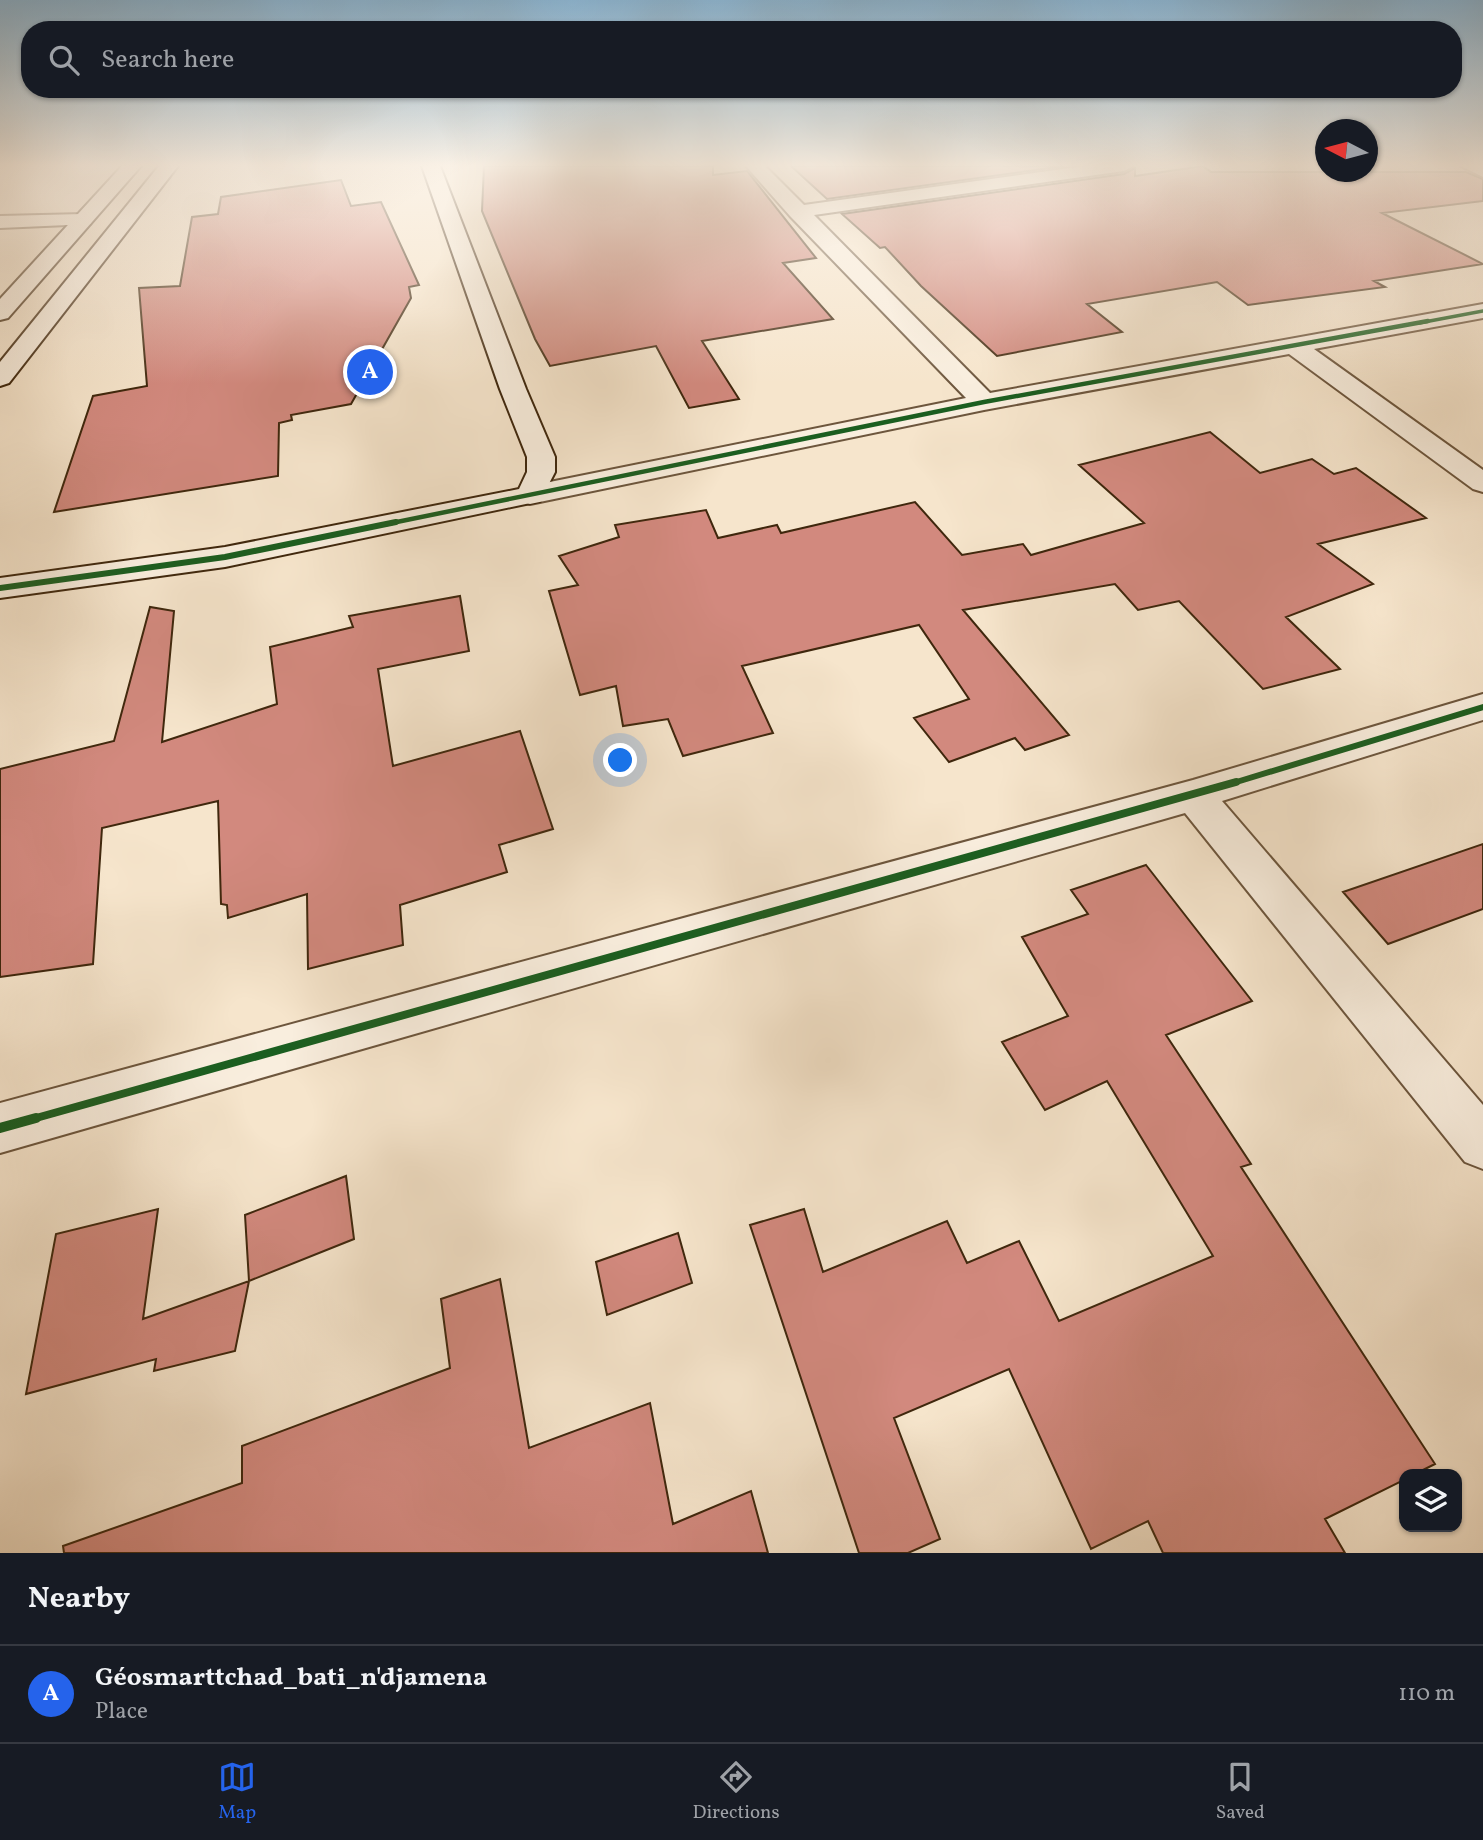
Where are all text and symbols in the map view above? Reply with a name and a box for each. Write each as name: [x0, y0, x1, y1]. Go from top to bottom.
search box: [21, 21, 1462, 98]
icon: search: [45, 41, 83, 79]
text: Search here: [101, 42, 234, 78]
north arrow: [1315, 119, 1378, 182]
pin: A: [347, 346, 393, 398]
your location: [603, 743, 637, 777]
map controls: [1399, 1469, 1462, 1532]
button: layers: [1399, 1469, 1462, 1532]
text: Nearby: [28, 1578, 130, 1620]
text: Géosmarttchad_bati_n'djamena: [95, 1660, 487, 1696]
text: A: [43, 1678, 59, 1710]
text: 110 m: [1398, 1678, 1455, 1710]
text: Place: [95, 1696, 148, 1728]
tab: Map: [218, 1758, 256, 1826]
tab: Directions: [693, 1758, 780, 1826]
tab: Saved: [1216, 1758, 1265, 1826]

